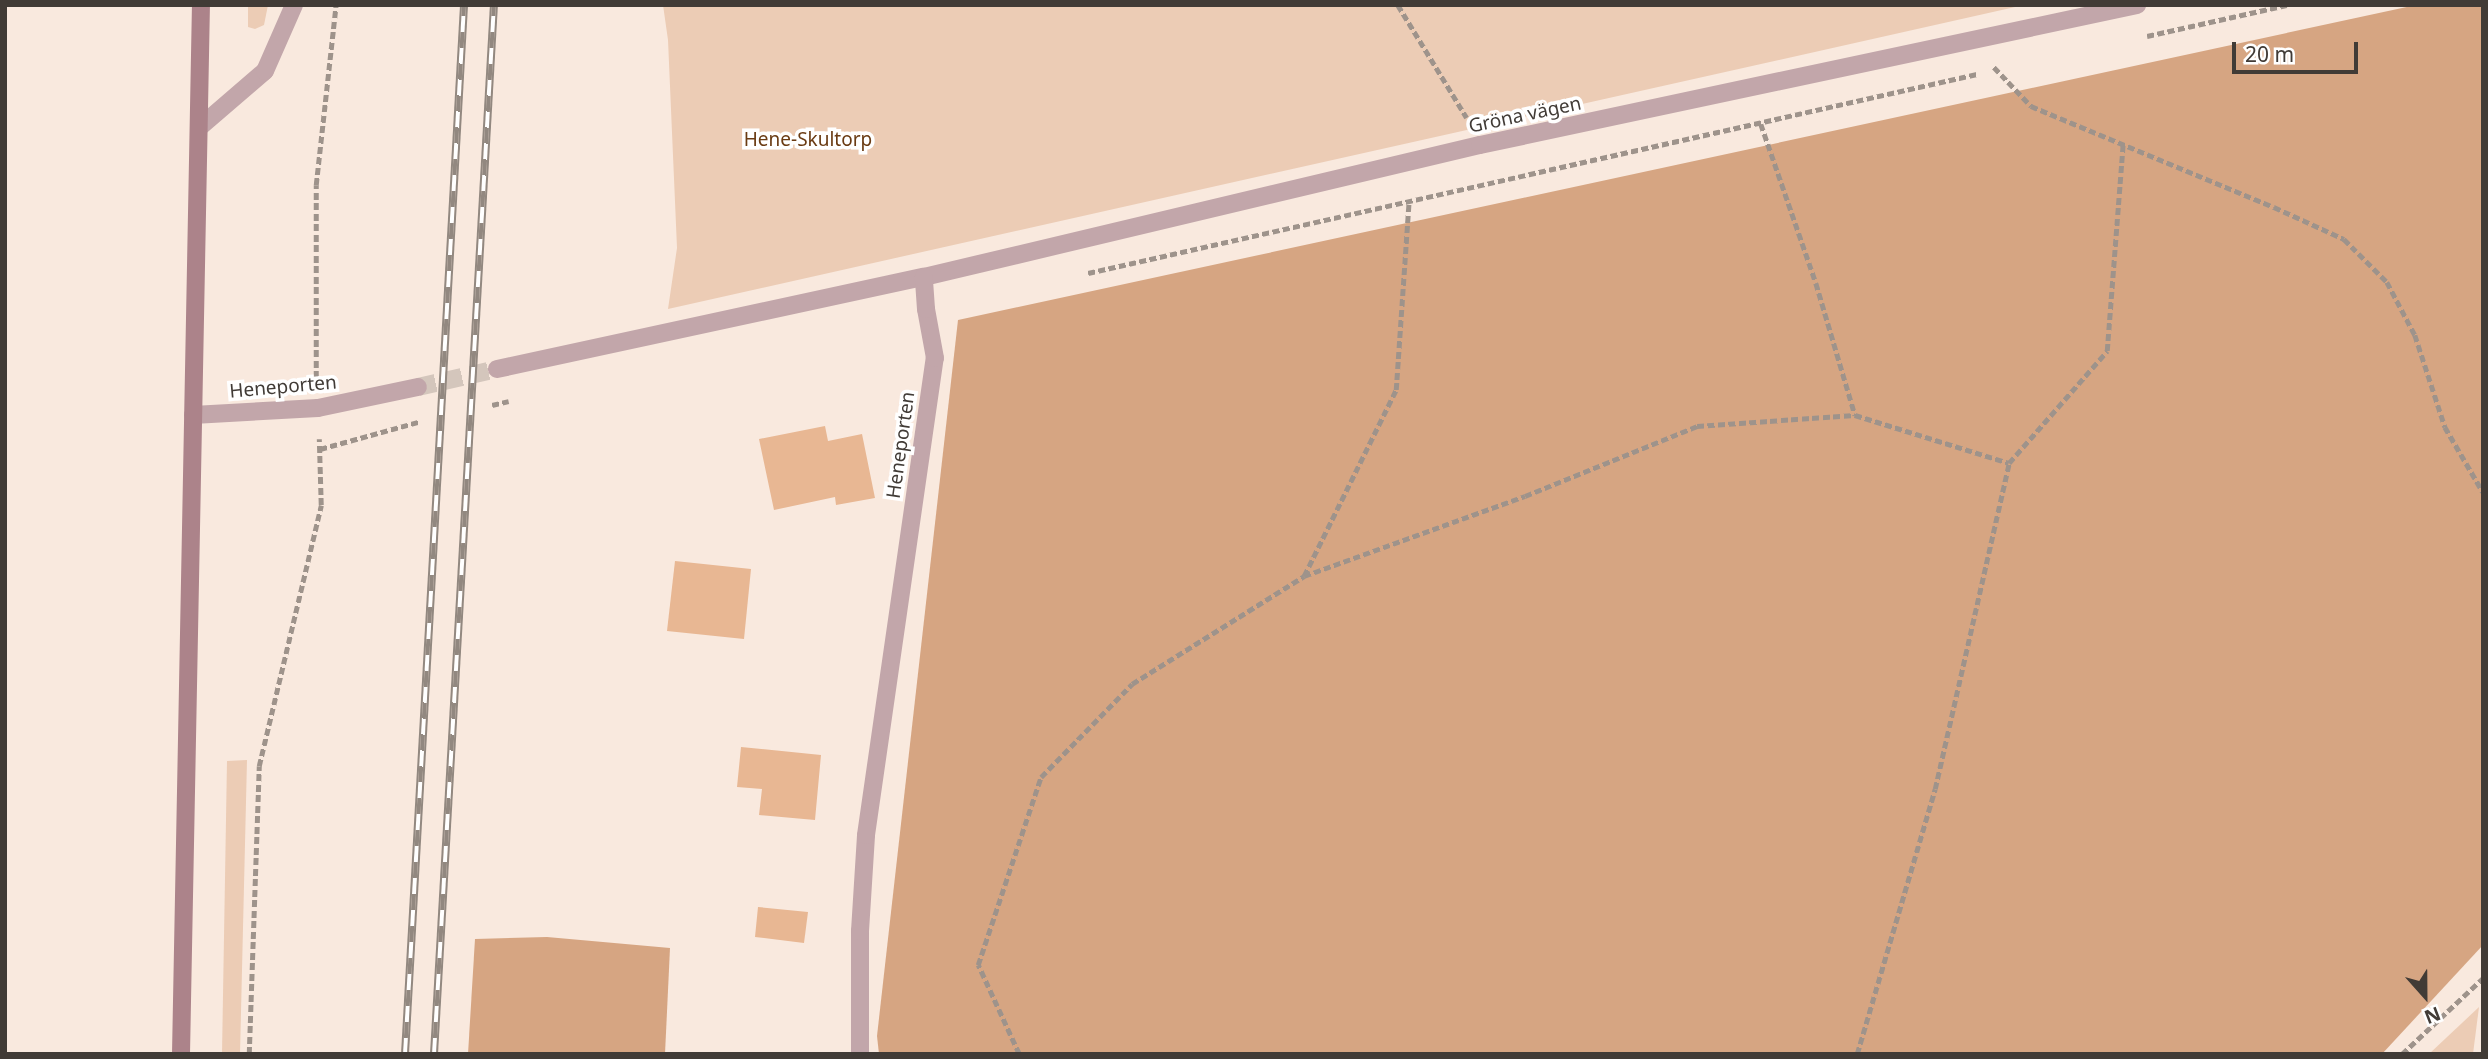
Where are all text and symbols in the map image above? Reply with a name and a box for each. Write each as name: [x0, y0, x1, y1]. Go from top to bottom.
scale bar: [2236, 28, 2362, 72]
text: 20 m: [2245, 40, 2294, 68]
street label: Gröna vägen: [1467, 92, 1583, 138]
park label: Hene-Skultorp: [744, 129, 872, 151]
street label: Heneporten: [228, 371, 338, 403]
street label: Heneporten: [882, 390, 920, 500]
north arrow: [2390, 961, 2460, 1031]
text: N: [2421, 1001, 2444, 1031]

